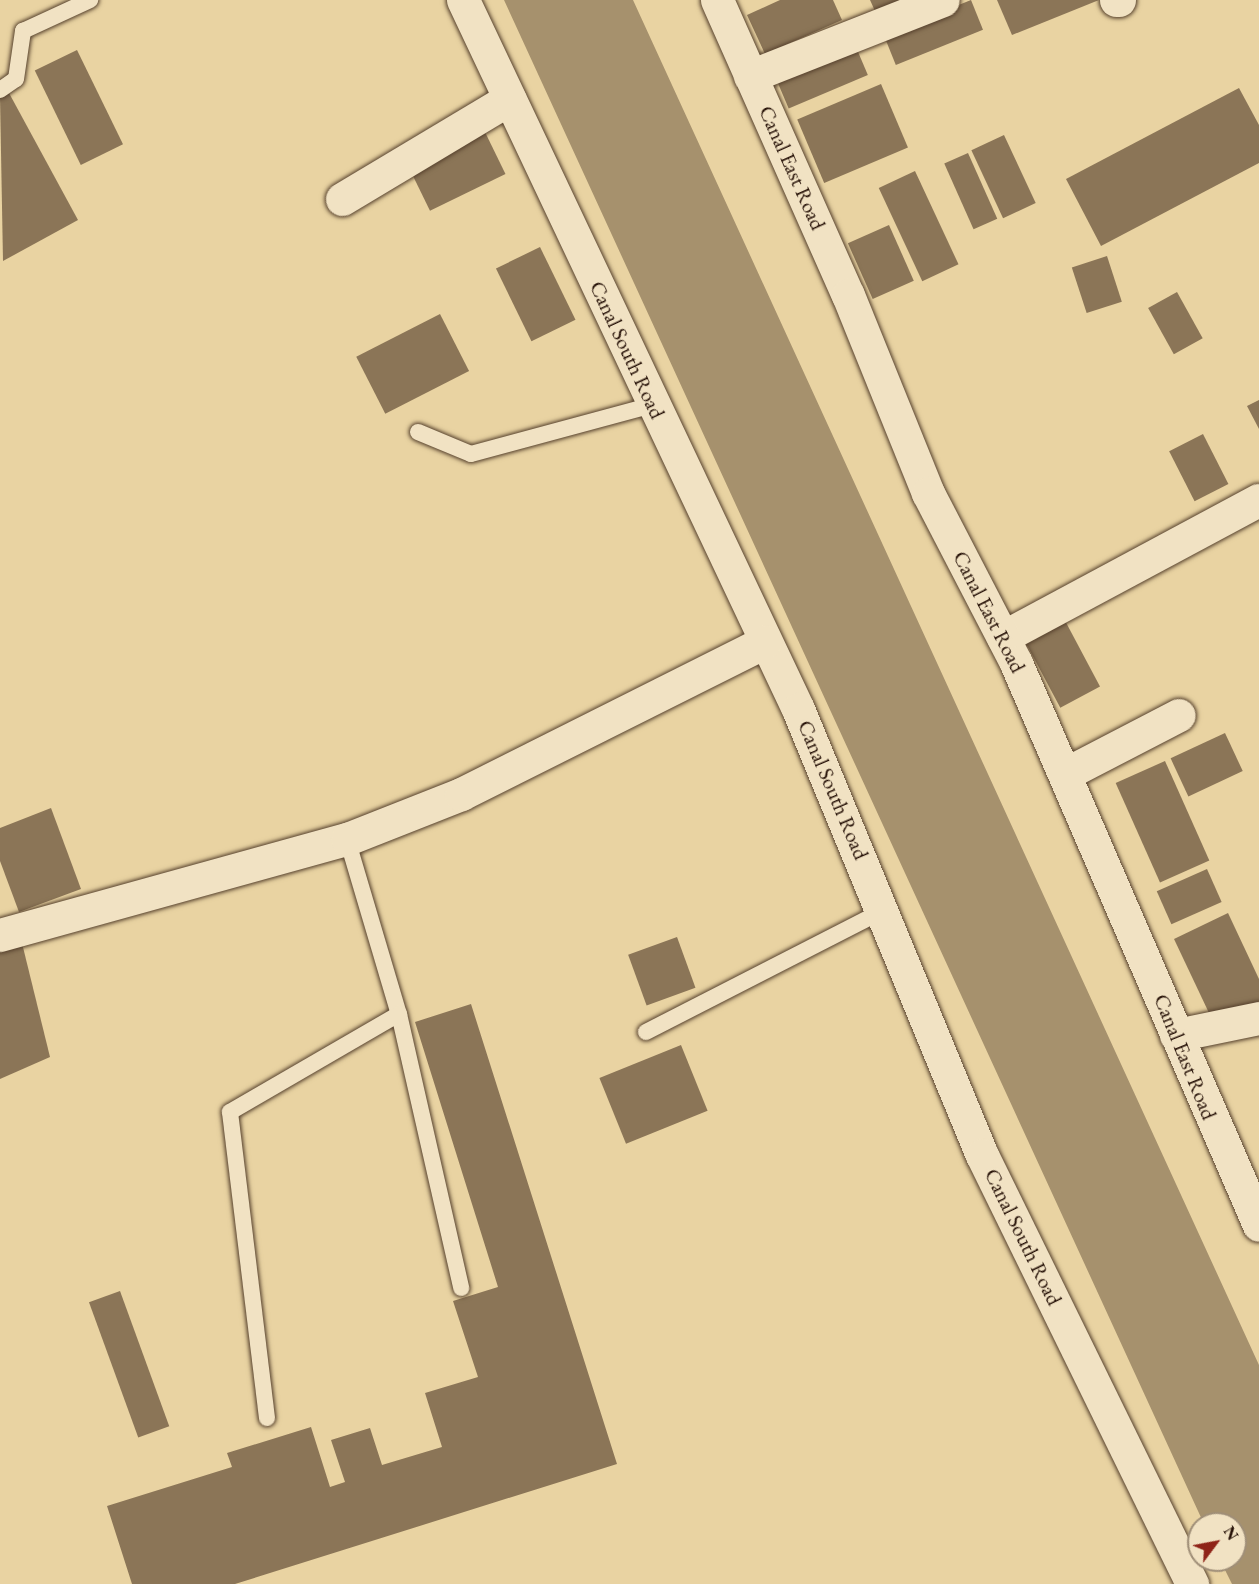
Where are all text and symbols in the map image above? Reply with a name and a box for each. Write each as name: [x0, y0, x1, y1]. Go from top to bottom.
street label: Canal East Road: [753, 102, 831, 234]
street label: Canal South Road: [584, 277, 670, 423]
street label: Canal East Road: [948, 547, 1030, 677]
street label: Canal South Road: [792, 717, 874, 863]
street label: Canal East Road: [1148, 991, 1222, 1123]
street label: Canal South Road: [979, 1165, 1067, 1309]
north arrow: [1187, 1512, 1247, 1572]
text: N: [1219, 1522, 1243, 1544]

